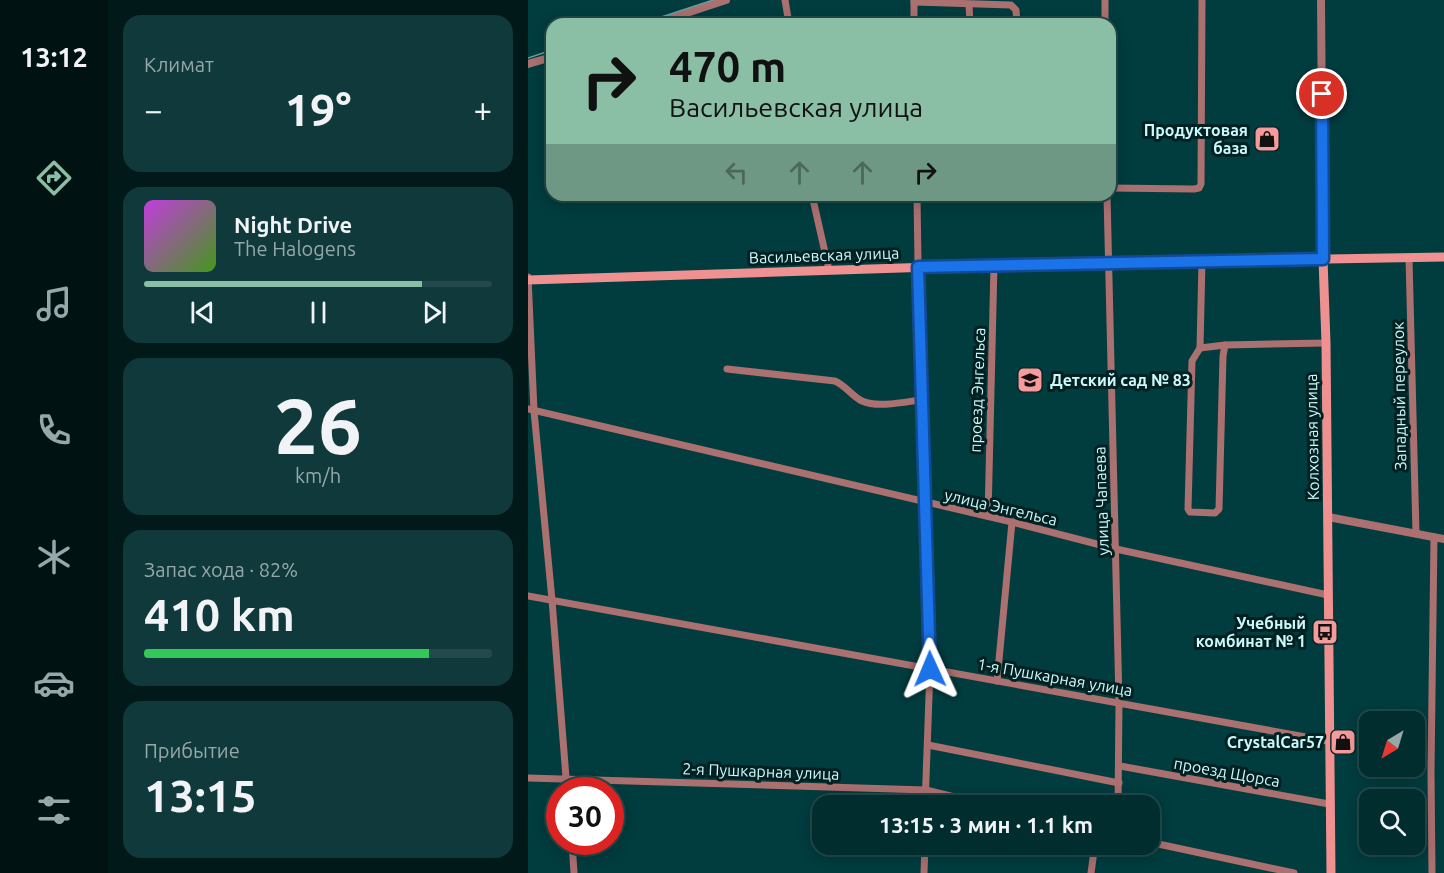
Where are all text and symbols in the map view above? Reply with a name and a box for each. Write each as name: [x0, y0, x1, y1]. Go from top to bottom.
text: 13:12: [20, 42, 88, 72]
icon: right: [570, 42, 648, 120]
text: 470 m: [669, 43, 786, 90]
text: Климат: [144, 53, 214, 76]
pin: [1296, 68, 1347, 119]
icon: arrive: [1305, 77, 1338, 110]
text: 19°: [285, 84, 351, 135]
text: −: [144, 91, 163, 128]
text: +: [473, 91, 492, 128]
text: Васильевская улица: [669, 92, 923, 122]
place label: Продуктовая база: [1144, 121, 1248, 157]
shop icon: Продуктовая база: [1252, 124, 1282, 154]
icon: left: [720, 156, 753, 189]
icon: ahead: [783, 156, 816, 189]
icon: ahead: [846, 156, 879, 189]
icon: right: [909, 156, 942, 189]
icon: directions: [33, 157, 75, 199]
text: Night Drive: [234, 212, 352, 237]
text: The Halogens: [234, 237, 356, 260]
street label: Васильевская улица: [748, 243, 900, 267]
icon: music: [33, 283, 75, 325]
icon: previous: [186, 296, 219, 329]
icon: pause: [302, 296, 335, 329]
icon: next: [418, 296, 451, 329]
street label: Западный переулок: [1389, 321, 1409, 471]
street label: проезд Энгельса: [966, 327, 988, 453]
school or university icon: Детский сад № 83: [1015, 365, 1045, 395]
place label: Детский сад № 83: [1050, 371, 1191, 389]
street label: Колхозная улица: [1302, 374, 1322, 500]
text: 26: [274, 381, 362, 469]
icon: phone: [33, 409, 75, 451]
street label: улица Чапаева: [1090, 446, 1112, 556]
text: km/h: [295, 464, 341, 487]
street label: улица Энгельса: [943, 485, 1059, 529]
icon: climate: [33, 536, 75, 578]
text: Запас хода · 82%: [144, 558, 298, 581]
text: 410 km: [144, 589, 295, 640]
place label: Учебный комбинат № 1: [1196, 614, 1306, 650]
bus stop icon: Учебный комбинат № 1: [1310, 617, 1340, 647]
position arrow: [898, 637, 962, 701]
street label: 1-я Пушкарная улица: [976, 654, 1134, 700]
icon: car: [33, 662, 75, 704]
north arrow: [1359, 711, 1425, 777]
map controls: [1359, 711, 1425, 855]
shop icon: CrystalCar57: [1328, 727, 1358, 757]
place label: CrystalCar57: [1227, 733, 1324, 751]
text: Прибытие: [144, 739, 240, 762]
street label: проезд Щорса: [1172, 754, 1282, 790]
street label: 2-я Пушкарная улица: [682, 759, 840, 783]
text: 13:15: [144, 770, 257, 821]
speed limit sign: 30: [546, 777, 624, 855]
icon: filters: [33, 789, 75, 831]
button: search: [1359, 789, 1425, 855]
text: 13:15 · 3 мин · 1.1 km: [879, 812, 1093, 837]

